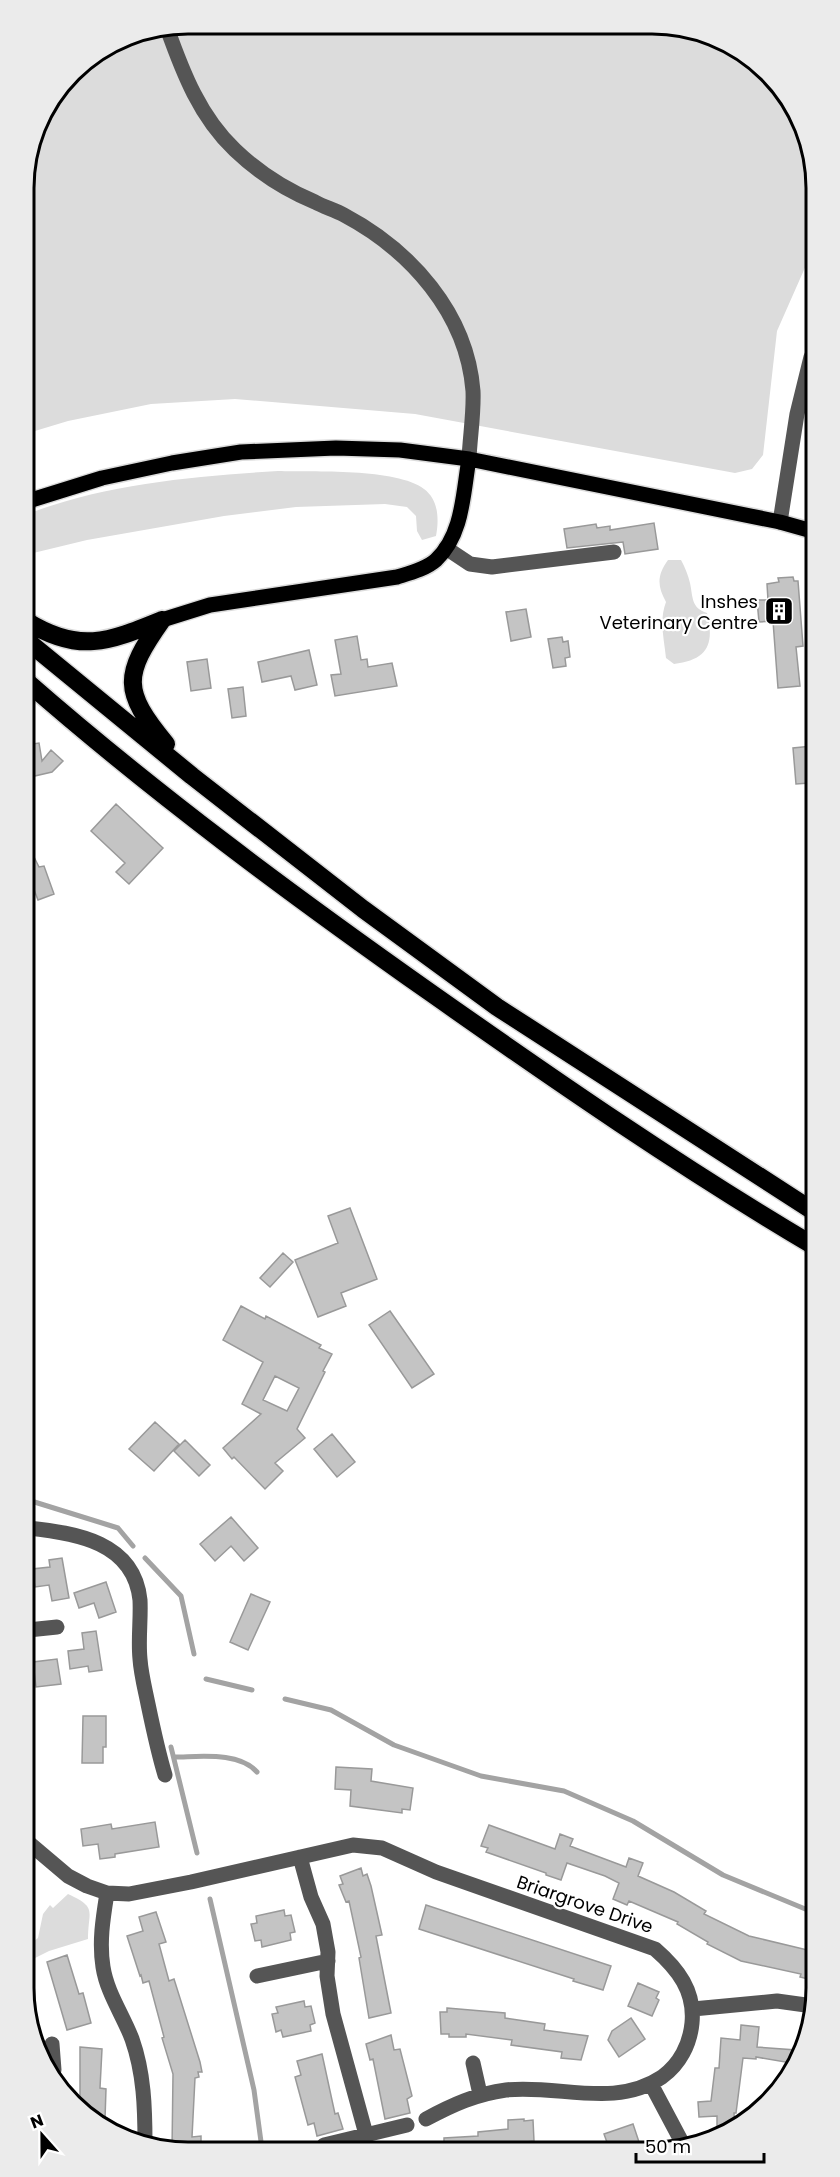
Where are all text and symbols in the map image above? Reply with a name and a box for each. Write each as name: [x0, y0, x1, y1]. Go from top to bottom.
place label: Inshes Veterinary Centre: [599, 589, 758, 635]
building icon: Inshes Veterinary Centre: [763, 595, 795, 627]
street label: Briargrove Drive: [513, 1869, 657, 1939]
north arrow: [12, 2105, 72, 2165]
text: N: [27, 2109, 47, 2134]
scale bar: [636, 2126, 764, 2164]
text: 50 m: [645, 2134, 691, 2159]

